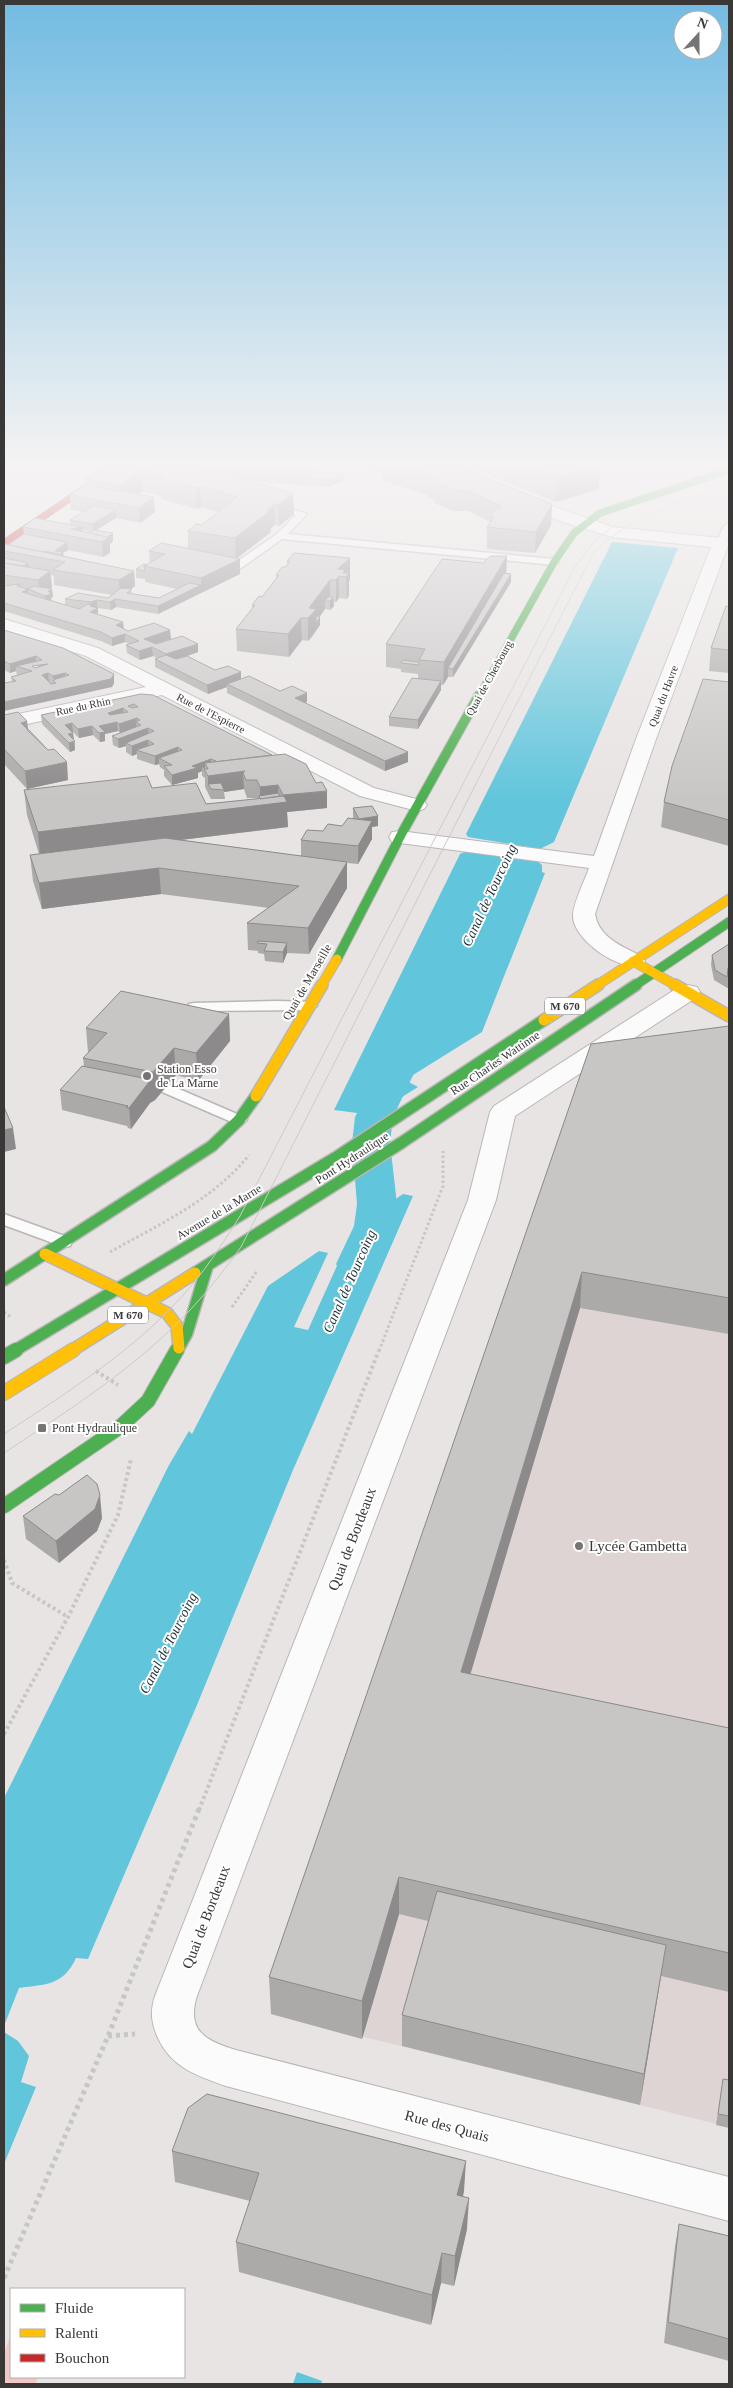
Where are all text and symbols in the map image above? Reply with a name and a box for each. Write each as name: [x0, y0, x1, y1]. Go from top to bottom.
north arrow: [673, 10, 723, 60]
text: N: [695, 15, 710, 32]
street label: Quai de Cherbourg: [463, 638, 515, 718]
street label: Quai du Havre: [646, 664, 680, 728]
street label: Rue de l'Espierre: [175, 691, 247, 735]
street label: Rue du Rhin: [55, 694, 112, 718]
water label: Canal de Tourcoing: [459, 842, 520, 949]
street label: Quai de Marseille: [279, 941, 335, 1023]
road number: M 670: [545, 998, 585, 1014]
street label: Rue Charles Wattinne: [448, 1028, 542, 1098]
place label: Station Esso de La Marne: [157, 1062, 218, 1090]
marker: Station Esso de La Marne: [141, 1070, 153, 1082]
street label: Pont Hydraulique: [313, 1129, 391, 1187]
street label: Avenue de la Marne: [174, 1181, 264, 1243]
water label: Canal de Tourcoing: [320, 1227, 379, 1335]
road number: M 670: [108, 1306, 148, 1324]
place label: Pont Hydraulique: [52, 1421, 137, 1435]
marker: Pont Hydraulique: [36, 1422, 48, 1434]
street label: Quai de Bordeaux: [325, 1485, 379, 1593]
place label: Lycée Gambetta: [589, 1538, 687, 1554]
marker: Lycée Gambetta: [573, 1540, 585, 1552]
water label: Canal de Tourcoing: [137, 1590, 200, 1696]
street label: Quai de Bordeaux: [179, 1863, 233, 1971]
street label: Rue des Quais: [403, 2107, 491, 2145]
legend: [10, 2288, 185, 2378]
text: Fluide: [55, 2300, 94, 2316]
text: Ralenti: [55, 2325, 98, 2341]
text: Bouchon: [55, 2350, 110, 2366]

